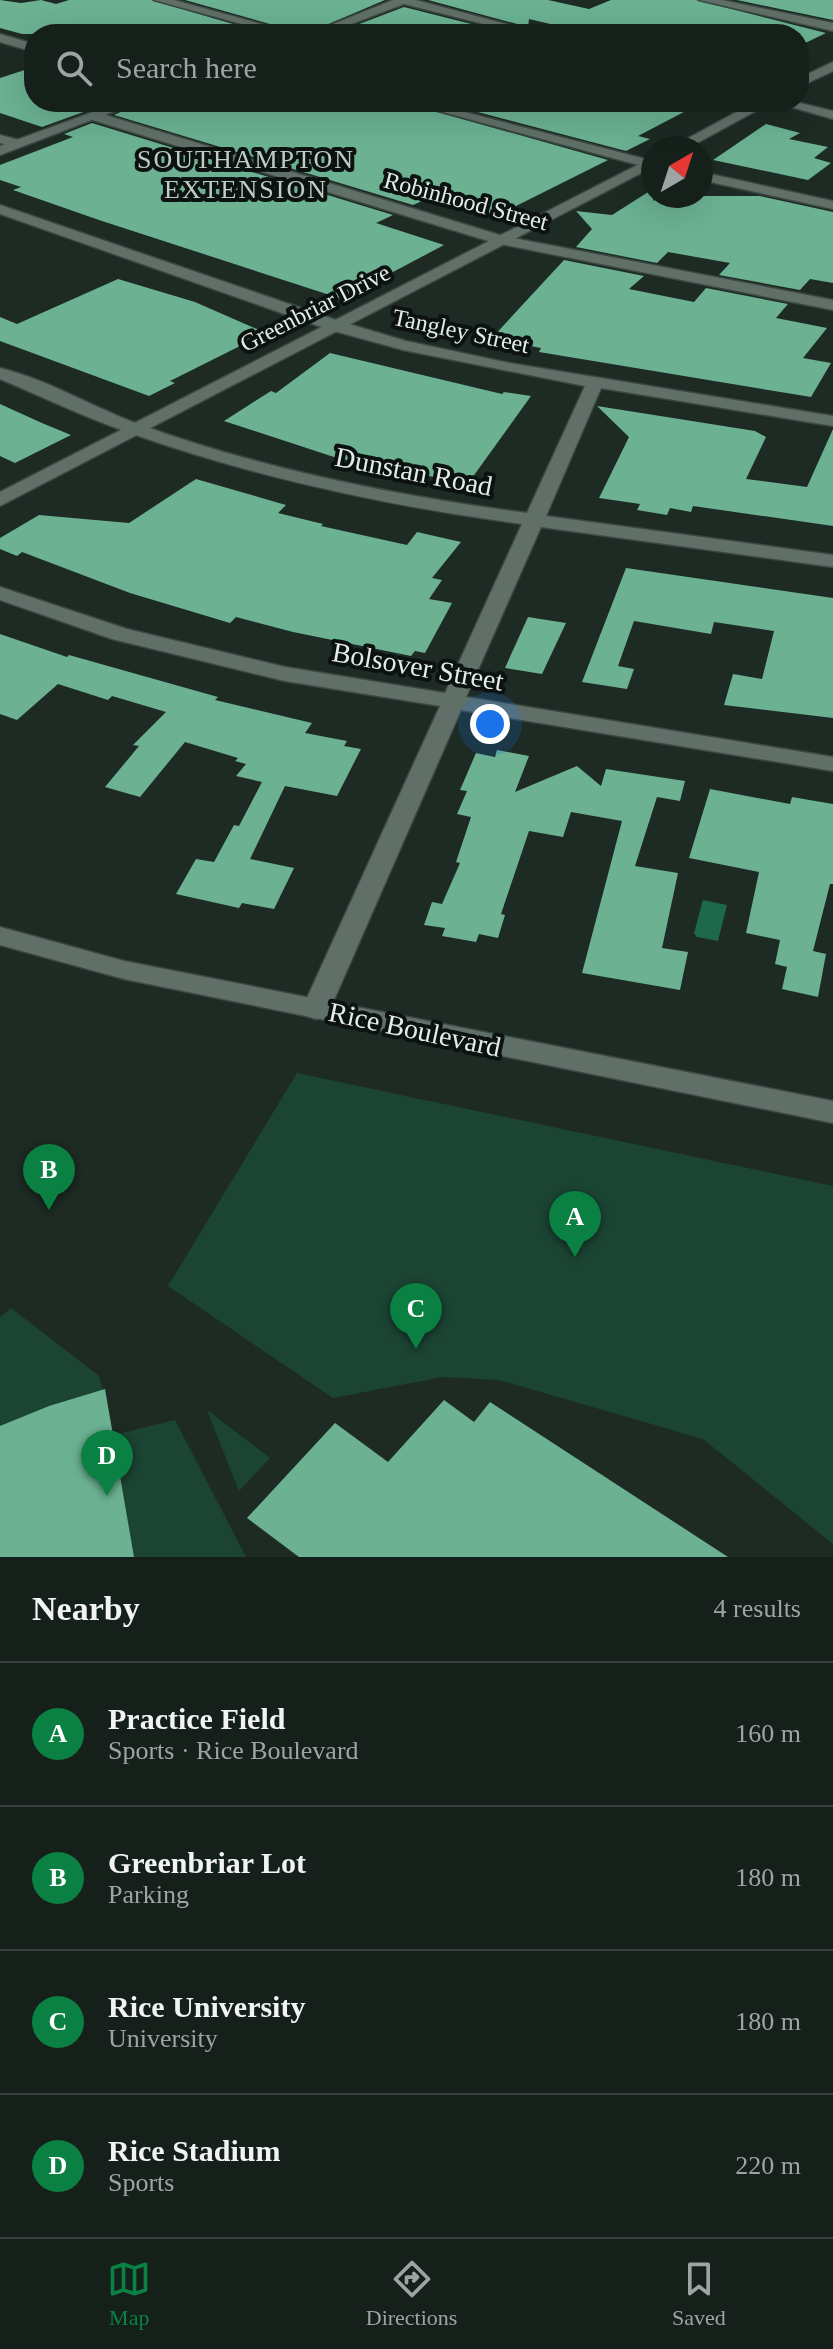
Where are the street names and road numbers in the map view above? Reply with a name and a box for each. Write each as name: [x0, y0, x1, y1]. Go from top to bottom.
street label: Robinhood Street: [381, 167, 551, 235]
street label: Greenbriar Drive: [236, 259, 394, 357]
street label: Tangley Street: [390, 304, 532, 358]
street label: Dunstan Road: [333, 441, 495, 502]
street label: Bolsover Street: [330, 636, 506, 697]
street label: Rice Boulevard: [326, 996, 504, 1063]

